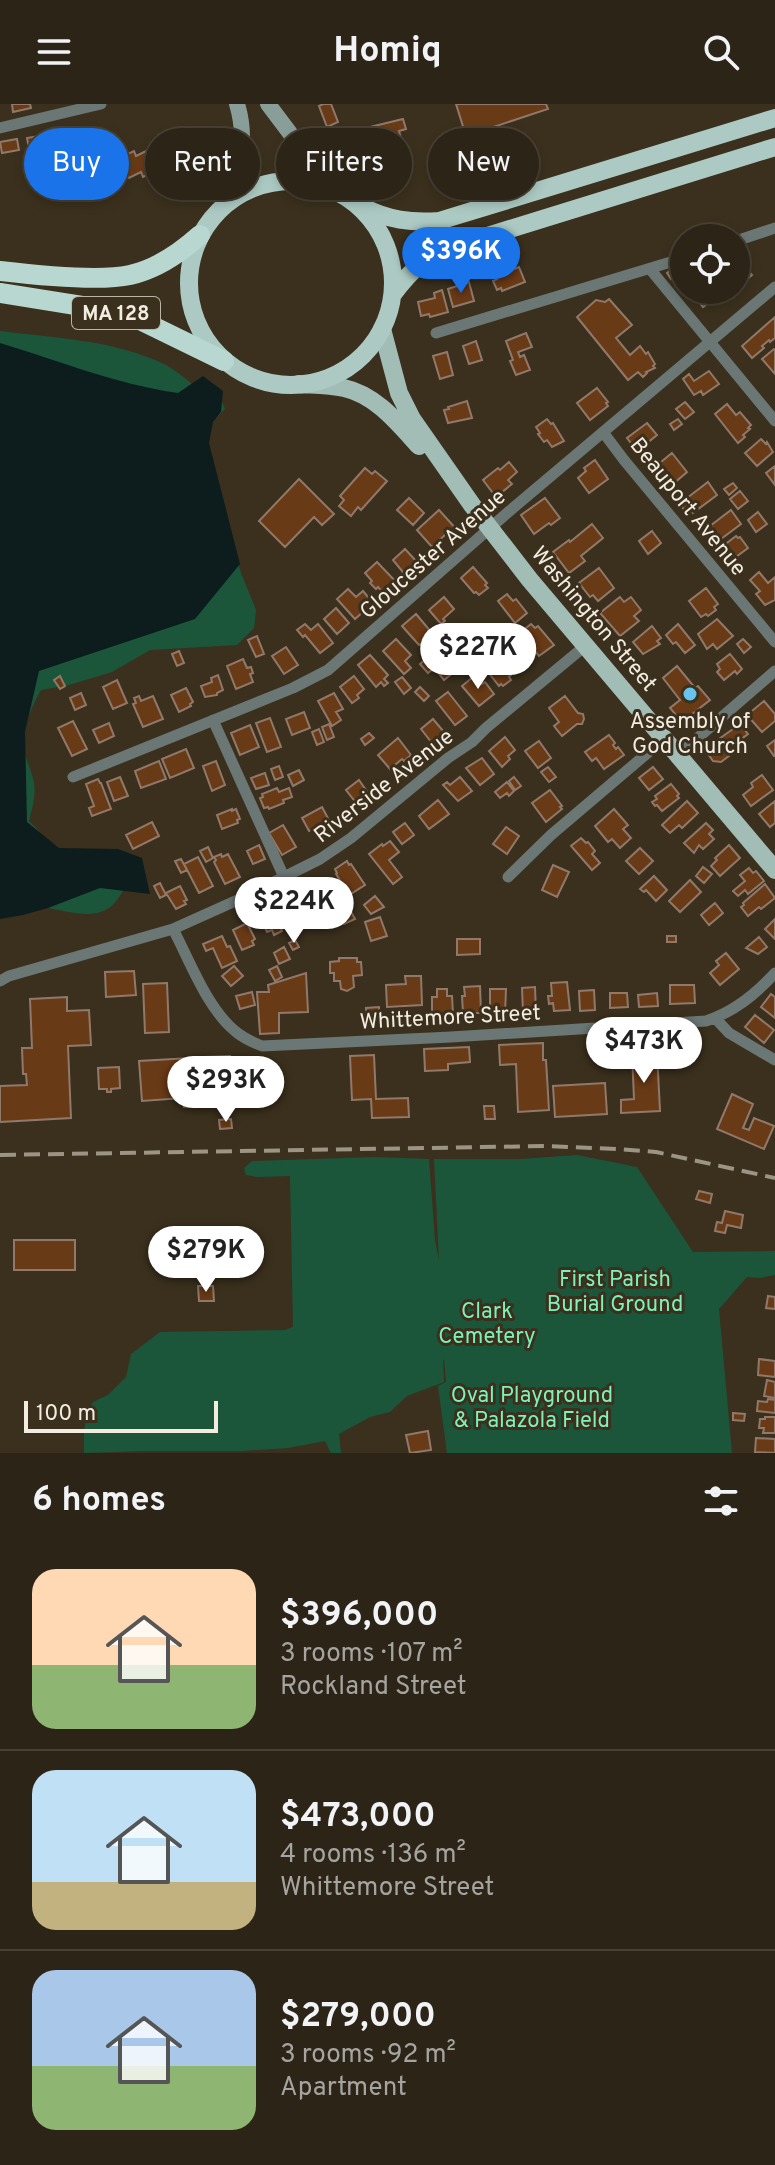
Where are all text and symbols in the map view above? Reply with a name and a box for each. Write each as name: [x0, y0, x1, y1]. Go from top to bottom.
text: Homiq: [333, 29, 442, 75]
icon: menu: [32, 30, 76, 74]
icon: search: [699, 30, 743, 74]
chip: Buy: [24, 128, 129, 200]
chip: Rent: [145, 128, 260, 200]
chip: Filters: [276, 128, 412, 200]
chip: New: [428, 128, 539, 200]
map controls: [670, 224, 750, 304]
button: locate: [670, 224, 750, 304]
pin: $396K: [405, 227, 517, 295]
text: $396K: [420, 236, 502, 269]
road number: MA 128: [72, 297, 160, 329]
street label: Beauport Avenue: [623, 433, 751, 582]
street label: Gloucester Avenue: [355, 484, 512, 626]
street label: Washington Street: [524, 541, 662, 698]
pin: $227K: [422, 623, 534, 691]
text: $227K: [438, 632, 518, 665]
marker: Assembly of God Church: [681, 685, 699, 703]
place label: Assembly of God Church: [630, 709, 750, 761]
street label: Riverside Avenue: [309, 724, 460, 850]
pin: $224K: [238, 877, 350, 945]
text: $224K: [253, 886, 335, 919]
street label: Whittemore Street: [359, 1000, 541, 1037]
pin: $473K: [588, 1017, 700, 1085]
text: $473K: [604, 1026, 684, 1059]
pin: $293K: [170, 1056, 282, 1124]
text: $293K: [185, 1065, 267, 1098]
pin: $279K: [150, 1226, 262, 1294]
text: $279K: [166, 1235, 246, 1268]
park label: First Parish Burial Ground: [547, 1267, 683, 1319]
park label: Clark Cemetery: [438, 1299, 536, 1351]
park label: Oval Playground & Palazola Field: [451, 1383, 613, 1435]
scale bar: [24, 1397, 218, 1433]
text: 100 m: [36, 1401, 96, 1428]
icon: filters: [699, 1479, 743, 1523]
text: 6 homes: [32, 1480, 166, 1523]
text: $396,000: [280, 1595, 438, 1638]
icon: home: [96, 1601, 192, 1697]
text: 3 rooms · 107 m²: [280, 1638, 463, 1671]
text: Rockland Street: [280, 1671, 467, 1704]
text: $473,000: [280, 1796, 436, 1839]
icon: home: [96, 1802, 192, 1898]
text: 4 rooms · 136 m²: [280, 1839, 466, 1872]
text: Whittemore Street: [280, 1872, 494, 1905]
text: $279,000: [280, 1996, 436, 2039]
icon: home: [96, 2002, 192, 2098]
text: 3 rooms · 92 m²: [280, 2039, 456, 2072]
text: Apartment: [280, 2072, 407, 2105]

